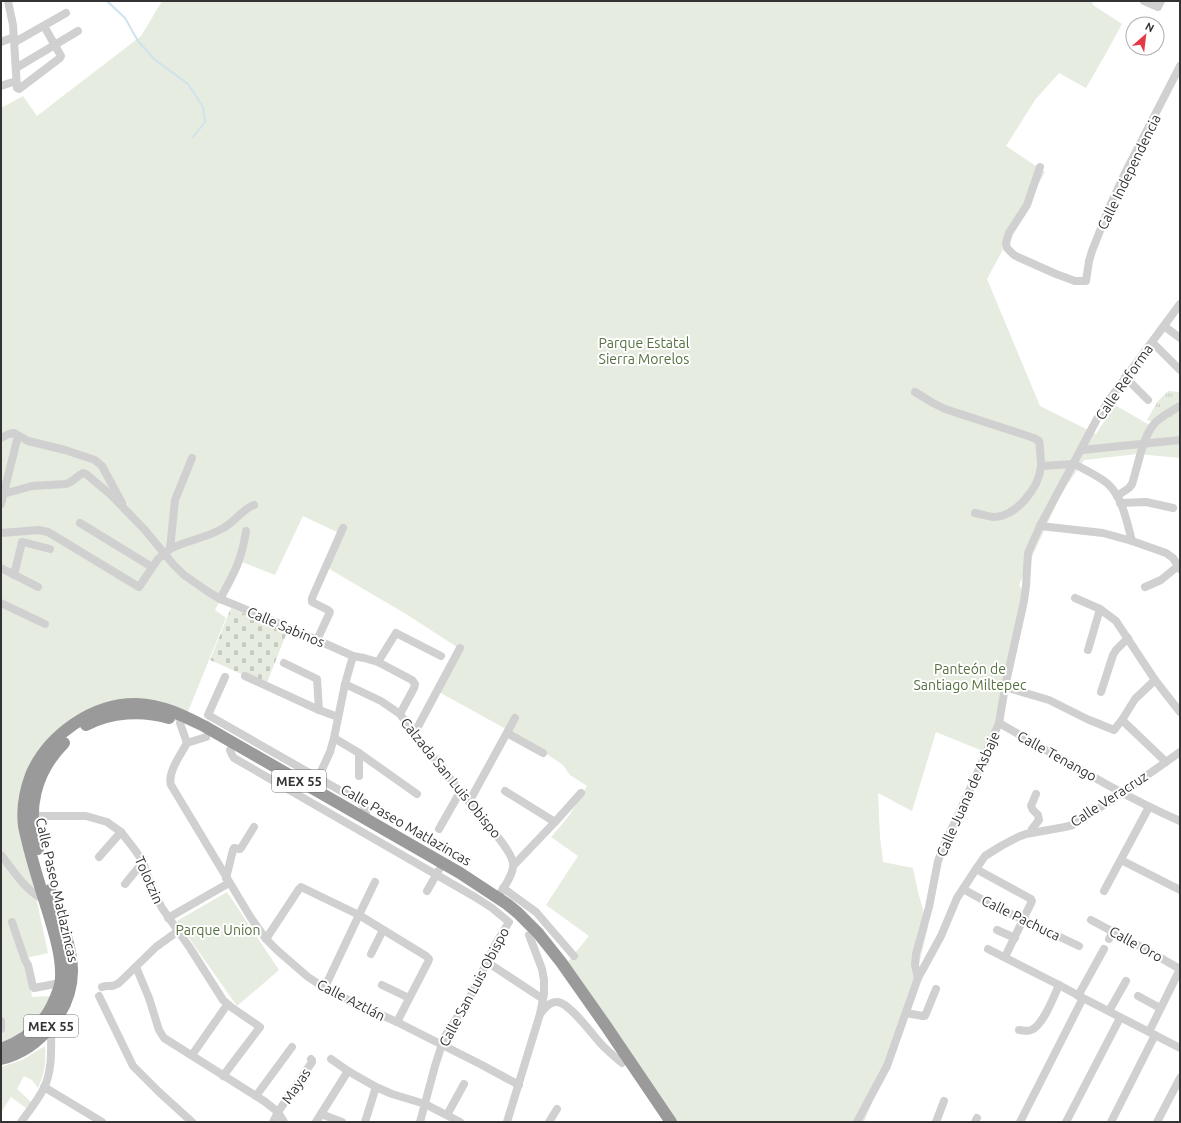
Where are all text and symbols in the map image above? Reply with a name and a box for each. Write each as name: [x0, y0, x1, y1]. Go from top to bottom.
north arrow: [1125, 16, 1165, 56]
text: N: [1143, 20, 1156, 34]
street label: Calle Independencia: [1094, 112, 1164, 232]
park label: Parque Estatal Sierra Morelos: [599, 335, 690, 367]
street label: Calle Reforma: [1092, 341, 1156, 423]
street label: Calle Sabinos: [245, 604, 327, 650]
park label: Panteón de Santiago Miltepec: [914, 661, 1027, 693]
street label: Calzada San Luis Obispo: [398, 715, 504, 841]
street label: Calle Tenango: [1014, 728, 1100, 784]
street label: Calle Juana de Asbaje: [933, 729, 1003, 859]
street label: Calle Veracruz: [1067, 768, 1151, 830]
road number: MEX 55: [272, 770, 326, 792]
street label: Calle Paseo Matlazincas: [338, 781, 474, 869]
street label: Calle Paseo Matlazincas: [33, 816, 81, 964]
street label: Tolotzin: [131, 854, 167, 906]
street label: Calle Pachuca: [979, 892, 1063, 944]
park label: Parque Union: [176, 922, 261, 938]
street label: Calle Oro: [1107, 923, 1165, 965]
street label: Calle San Luis Obispo: [436, 925, 512, 1049]
street label: Calle Aztlán: [314, 976, 388, 1024]
road number: MEX 55: [24, 1015, 78, 1037]
street label: Mayas: [278, 1065, 314, 1107]

